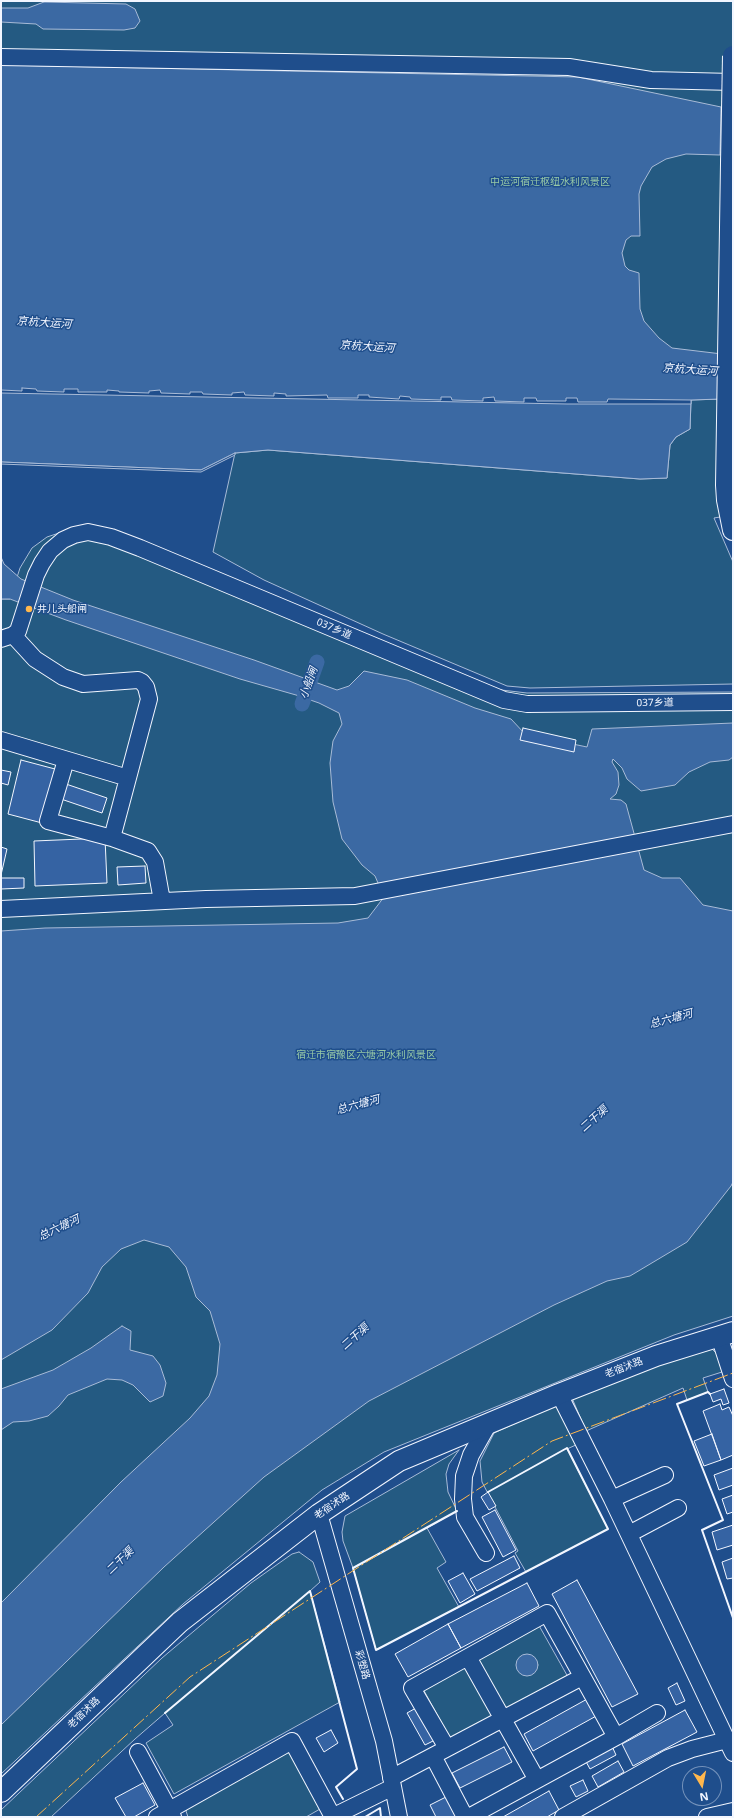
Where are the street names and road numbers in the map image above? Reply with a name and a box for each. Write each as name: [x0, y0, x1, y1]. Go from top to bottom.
street label: 037乡道: [315, 616, 353, 642]
street label: 037乡道: [636, 697, 674, 709]
street label: 老宿沭路: [603, 1355, 645, 1381]
street label: 老宿沭路: [312, 1490, 352, 1522]
street label: 彩塑路: [352, 1649, 372, 1681]
street label: 老宿沭路: [65, 1695, 103, 1731]

